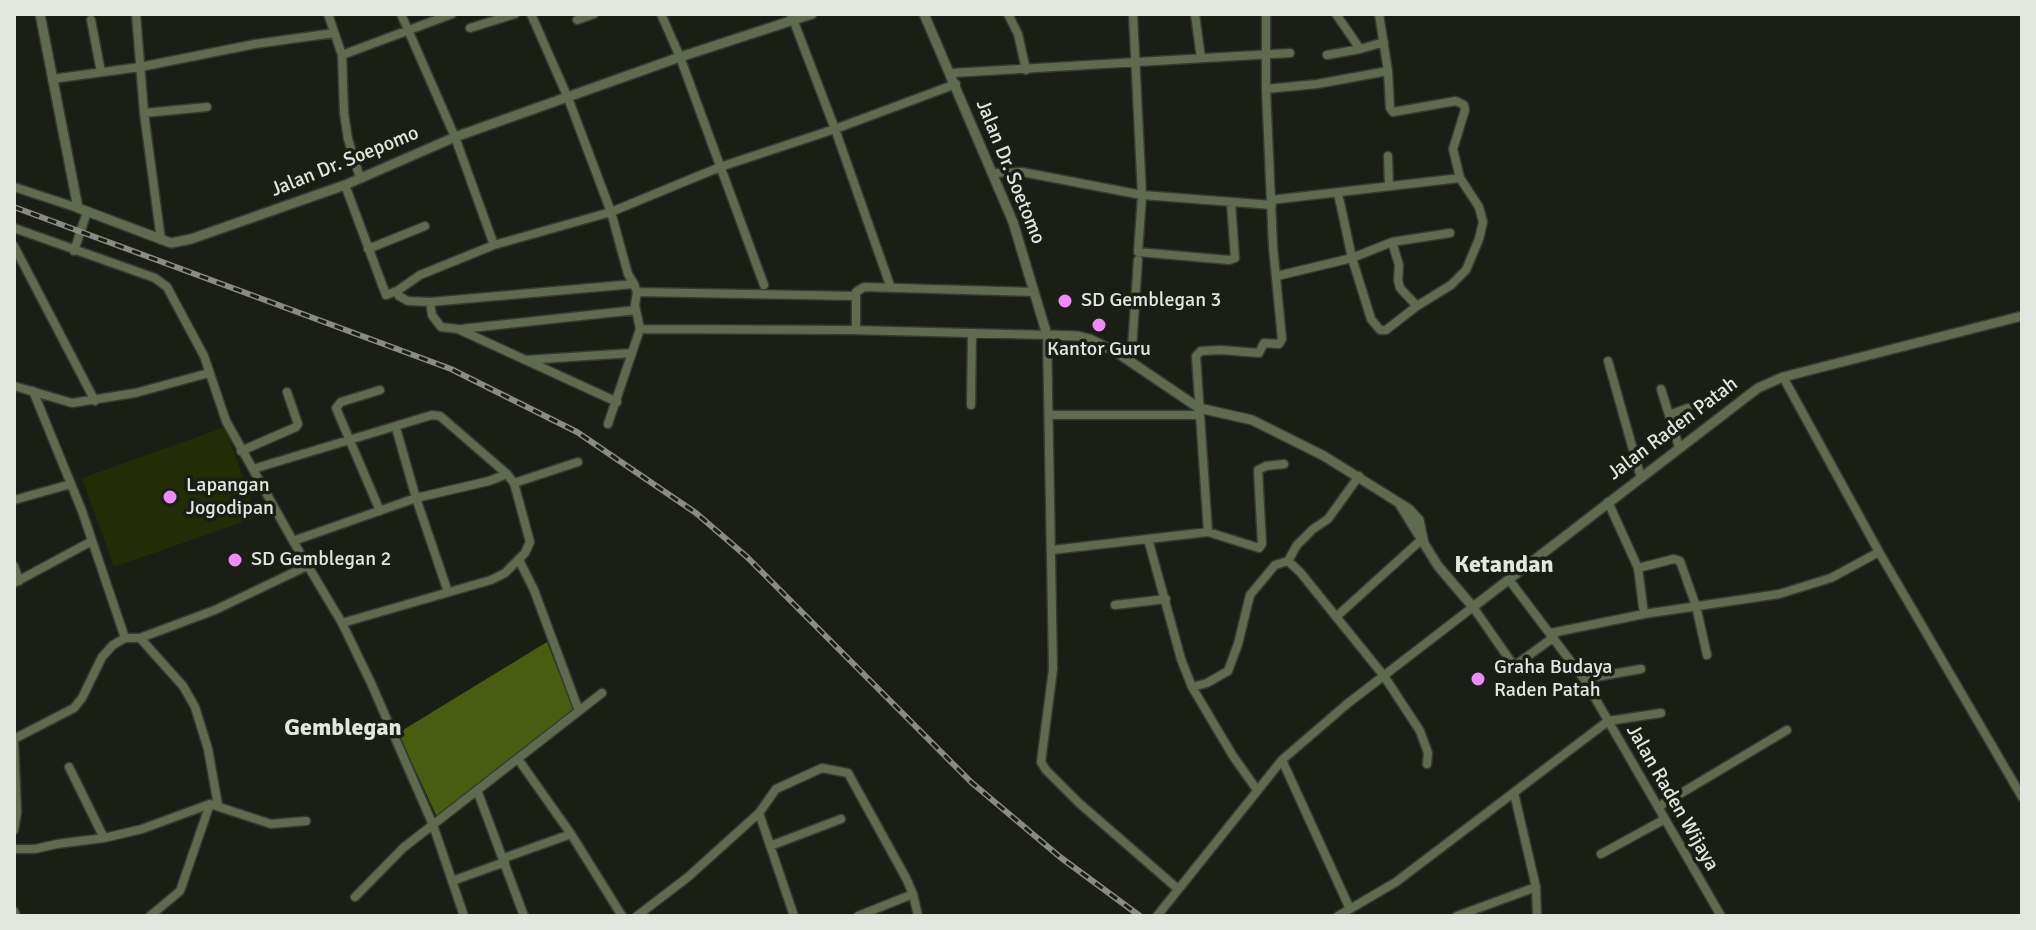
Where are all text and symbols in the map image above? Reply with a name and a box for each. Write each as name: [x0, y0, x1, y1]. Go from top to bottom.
street label: Jalan Dr. Soetomo: [970, 96, 1050, 248]
street label: Jalan Dr. Soepomo: [268, 121, 422, 203]
place label: SD Gemblegan 3: [1081, 289, 1221, 313]
marker: SD Gemblegan 3: [1056, 292, 1074, 310]
marker: Kantor Guru: [1090, 316, 1108, 334]
place label: Kantor Guru: [1047, 338, 1151, 362]
street label: Jalan Raden Patah: [1603, 372, 1743, 486]
place label: Lapangan Jogodipan: [186, 474, 274, 521]
marker: Lapangan Jogodipan: [161, 488, 179, 506]
place label: SD Gemblegan 2: [251, 548, 391, 572]
marker: SD Gemblegan 2: [226, 551, 244, 569]
district label: Ketandan: [1454, 552, 1554, 580]
place label: Graha Budaya Raden Patah: [1494, 656, 1612, 703]
marker: Graha Budaya Raden Patah: [1469, 670, 1487, 688]
district label: Gemblegan: [284, 715, 402, 743]
street label: Jalan Raden Wijaya: [1620, 721, 1724, 875]

